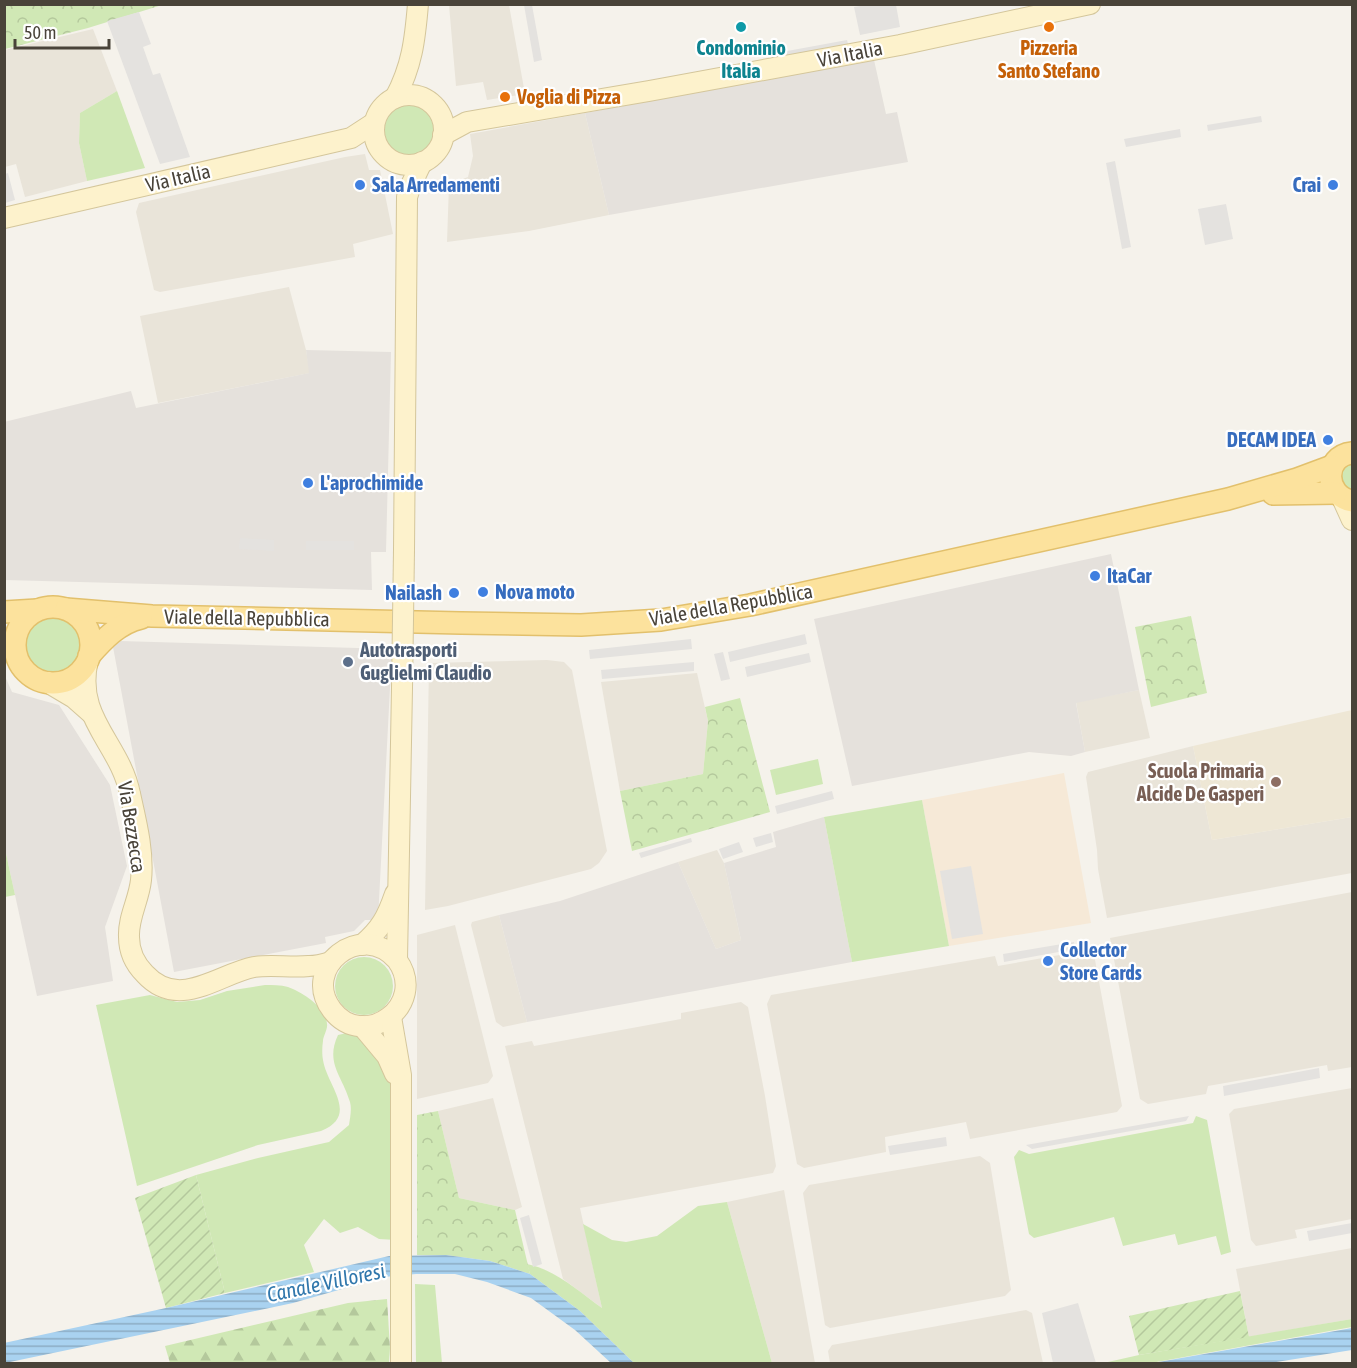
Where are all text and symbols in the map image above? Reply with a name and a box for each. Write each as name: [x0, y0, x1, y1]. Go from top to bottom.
scale bar: [15, 12, 110, 50]
marker: Condominio Italia: [734, 20, 748, 34]
marker: Pizzeria Santo Stefano: [1042, 20, 1056, 34]
text: 50 m: [24, 22, 56, 43]
place label: Condominio Italia: [696, 36, 786, 82]
street label: Via Italia: [815, 36, 884, 71]
place label: Pizzeria Santo Stefano: [998, 36, 1100, 82]
place label: Voglia di Pizza: [516, 85, 621, 108]
marker: Voglia di Pizza: [498, 90, 512, 104]
street label: Via Italia: [143, 159, 213, 196]
place label: Sala Arredamenti: [372, 173, 500, 196]
place label: Crai: [1293, 173, 1321, 196]
marker: Sala Arredamenti: [353, 178, 367, 192]
marker: Crai: [1326, 178, 1340, 192]
place label: DECAM IDEA: [1227, 428, 1316, 451]
marker: DECAM IDEA: [1321, 433, 1335, 447]
place label: L'aprochimide: [320, 471, 423, 494]
marker: L'aprochimide: [301, 476, 315, 490]
place label: ItaCar: [1107, 564, 1152, 587]
marker: ItaCar: [1088, 569, 1102, 583]
street label: Viale della Repubblica: [647, 579, 814, 630]
place label: Nova moto: [495, 580, 575, 603]
place label: Nailash: [385, 581, 442, 604]
marker: Nova moto: [476, 585, 490, 599]
marker: Nailash: [447, 586, 461, 600]
street label: Viale della Repubblica: [164, 605, 330, 630]
place label: Autotrasporti Guglielmi Claudio: [359, 638, 492, 684]
marker: Autotrasporti Guglielmi Claudio: [341, 655, 355, 669]
place label: Scuola Primaria Alcide De Gasperi: [1136, 759, 1264, 805]
marker: Scuola Primaria Alcide De Gasperi: [1269, 775, 1283, 789]
street label: Via Bezzecca: [114, 780, 151, 874]
place label: Collector Store Cards: [1060, 938, 1142, 984]
marker: Collector Store Cards: [1041, 954, 1055, 968]
water label: Canale Villoresi: [265, 1258, 387, 1306]

